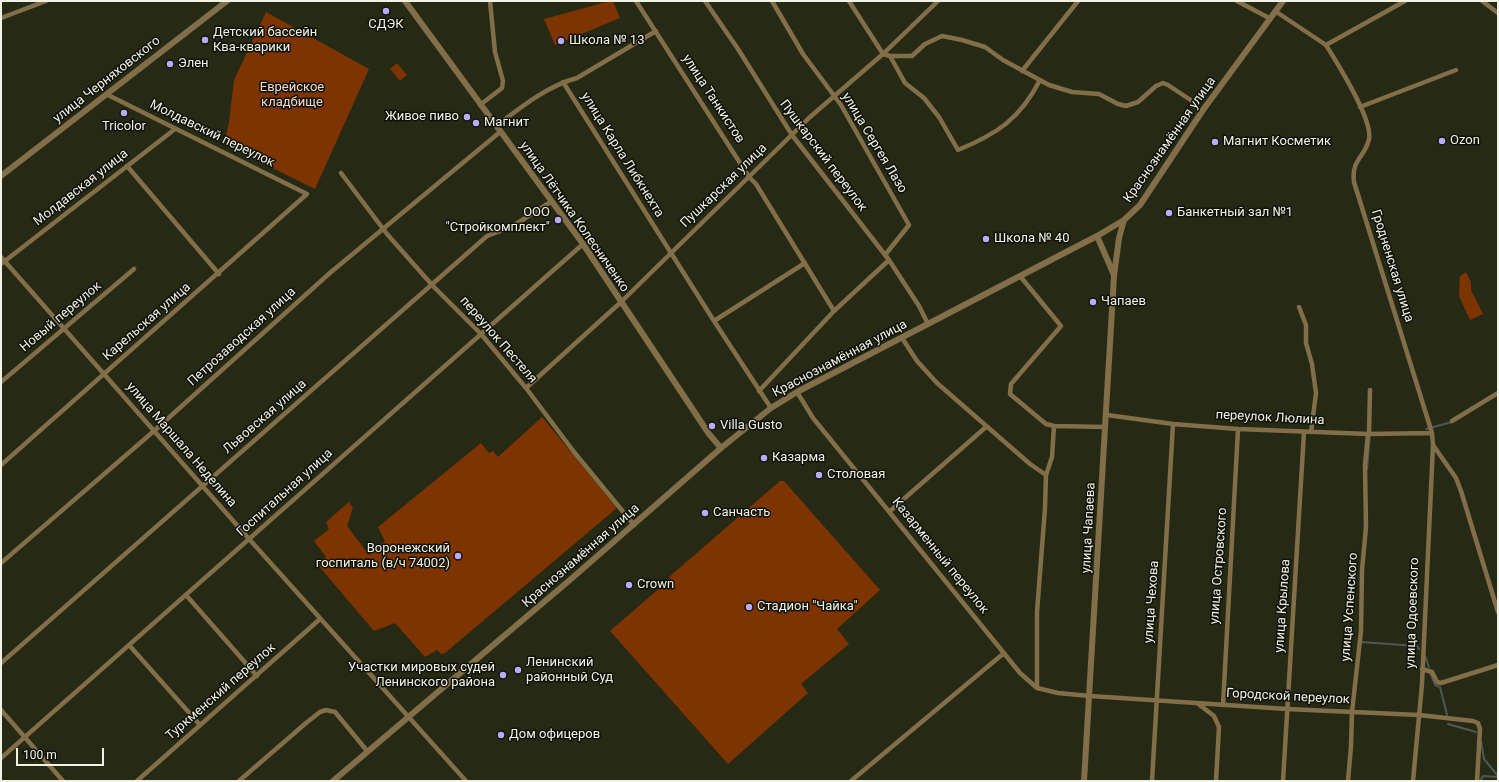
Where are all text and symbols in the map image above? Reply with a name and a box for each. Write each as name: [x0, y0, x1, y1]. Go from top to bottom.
marker: СДЭК: [381, 6, 391, 16]
place label: СДЭК: [368, 17, 404, 33]
place label: Детский бассейн Ква-кварики: [213, 25, 317, 56]
street label: улица Черняховского: [50, 33, 164, 127]
place label: Школа № 13: [569, 33, 644, 49]
marker: Детский бассейн Ква-кварики: [200, 35, 210, 45]
marker: Школа № 13: [556, 36, 566, 46]
street label: улица Танкистов: [678, 52, 748, 146]
place label: Элен: [178, 56, 209, 72]
marker: Элен: [165, 59, 175, 69]
street label: Краснознамённая улица: [1121, 74, 1219, 206]
park label: Еврейское кладбище: [260, 80, 324, 111]
street label: улица Карла Либкнехта: [577, 90, 667, 220]
street label: улица Сергея Лазо: [838, 90, 910, 196]
street label: Молдавский переулок: [147, 97, 277, 171]
street label: Пушкарский переулок: [776, 97, 870, 215]
marker: Tricolor: [119, 108, 129, 118]
place label: Живое пиво: [385, 109, 459, 125]
marker: Живое пиво: [462, 112, 472, 122]
place label: Магнит: [484, 115, 529, 131]
marker: Магнит: [471, 118, 481, 128]
place label: Tricolor: [102, 119, 146, 135]
place label: Ozon: [1450, 133, 1480, 149]
place label: Магнит Косметик: [1223, 134, 1331, 150]
marker: Ozon: [1437, 136, 1447, 146]
marker: Магнит Косметик: [1210, 137, 1220, 147]
street label: улица Лётчика Колесниченко: [516, 139, 632, 295]
street label: Пушкарская улица: [677, 141, 771, 231]
street label: Молдавская улица: [31, 146, 131, 230]
place label: ООО "Стройкомплект": [446, 205, 550, 236]
place label: Банкетный зал №1: [1177, 205, 1293, 221]
marker: Банкетный зал №1: [1164, 208, 1174, 218]
street label: Гродненская улица: [1367, 208, 1417, 324]
marker: ООО "Стройкомплект": [553, 215, 563, 225]
place label: Школа № 40: [994, 231, 1069, 247]
marker: Школа № 40: [981, 234, 991, 244]
street label: Новый переулок: [17, 278, 105, 356]
street label: Карельская улица: [100, 280, 194, 364]
street label: Петрозаводская улица: [185, 284, 299, 390]
street label: переулок Пестеля: [456, 293, 540, 387]
place label: Чапаев: [1101, 294, 1146, 310]
marker: Чапаев: [1088, 297, 1098, 307]
street label: Краснознамённая улица: [770, 317, 910, 401]
street label: Львовская улица: [220, 377, 310, 457]
street label: улица Маршала Неделина: [122, 379, 240, 511]
street label: переулок Люлина: [1215, 407, 1325, 429]
place label: Villa Gusto: [720, 418, 782, 434]
marker: Villa Gusto: [707, 421, 717, 431]
street label: Госпитальная улица: [234, 446, 336, 540]
place label: Казарма: [772, 450, 825, 466]
marker: Казарма: [759, 453, 769, 463]
place label: Столовая: [827, 467, 885, 483]
marker: Столовая: [814, 470, 824, 480]
street label: улица Чапаева: [1079, 482, 1099, 574]
street label: Казарменный переулок: [888, 495, 992, 617]
street label: Краснознамённая улица: [519, 501, 643, 611]
place label: Санчасть: [713, 505, 770, 521]
street label: улица Островского: [1207, 507, 1231, 625]
marker: Санчасть: [700, 508, 710, 518]
place label: Воронежский госпиталь (в/ч 74002): [316, 541, 450, 572]
marker: Воронежский госпиталь (в/ч 74002): [453, 551, 463, 561]
street label: улица Успенского: [1338, 552, 1362, 662]
street label: улица Одоевского: [1403, 557, 1423, 669]
street label: улица Крылова: [1272, 559, 1294, 653]
street label: улица Чехова: [1141, 560, 1163, 644]
place label: Crown: [637, 577, 674, 593]
marker: Crown: [624, 580, 634, 590]
place label: Стадион "Чайка": [757, 599, 858, 615]
marker: Стадион "Чайка": [744, 602, 754, 612]
street label: Туркменский переулок: [163, 640, 279, 744]
place label: Ленинский районный Суд: [526, 655, 613, 686]
place label: Участки мировых судей Ленинского района: [348, 660, 495, 691]
marker: Ленинский районный Суд: [513, 665, 523, 675]
marker: Участки мировых судей Ленинского района: [498, 670, 508, 680]
street label: Городской переулок: [1226, 686, 1350, 708]
place label: Дом офицеров: [509, 727, 600, 743]
marker: Дом офицеров: [496, 730, 506, 740]
scale bar: [18, 740, 106, 766]
text: 100 m: [23, 748, 57, 762]

